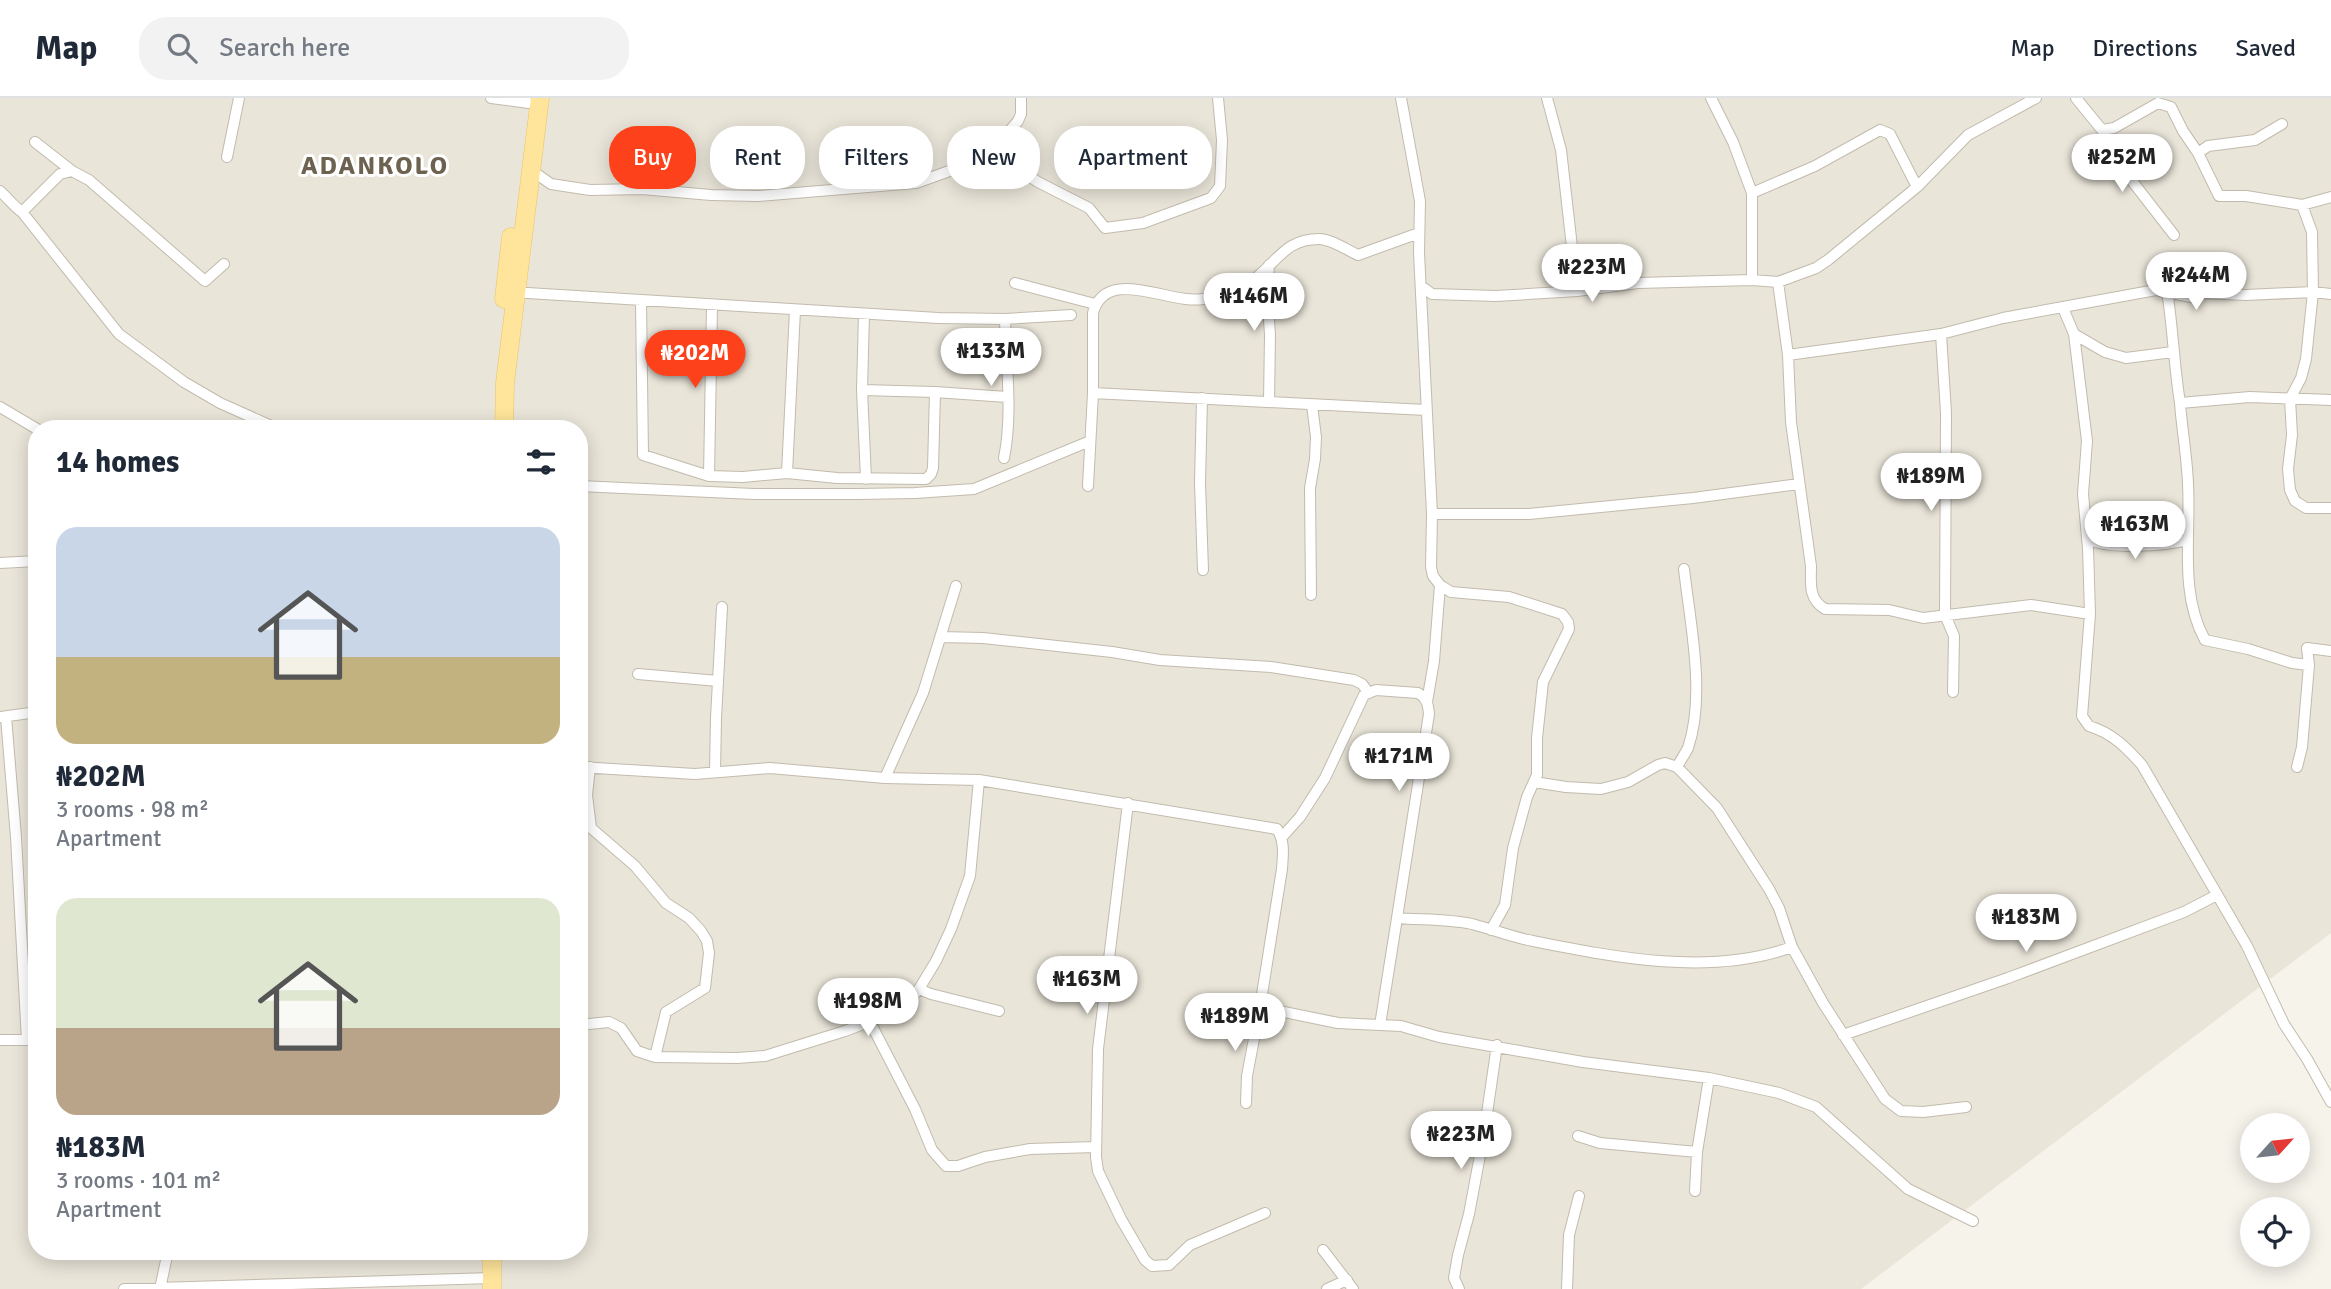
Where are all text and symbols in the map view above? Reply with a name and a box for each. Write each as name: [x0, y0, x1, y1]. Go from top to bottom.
search box: [139, 17, 629, 80]
text: Map: [35, 28, 97, 69]
icon: search: [163, 29, 201, 67]
text: Search here: [219, 32, 350, 64]
text: Map: [2010, 33, 2055, 63]
text: Directions: [2093, 33, 2198, 63]
text: Saved: [2236, 33, 2296, 63]
chip: Buy: [609, 126, 696, 189]
chip: Rent: [710, 126, 805, 189]
chip: Filters: [819, 126, 933, 189]
chip: New: [947, 126, 1040, 189]
chip: Apartment: [1054, 126, 1212, 189]
pin: ₦252M: [2073, 134, 2171, 194]
text: ₦252M: [2088, 142, 2156, 171]
district label: ADANKOLO: [301, 150, 449, 182]
pin: ₦223M: [1543, 244, 1641, 304]
text: ₦223M: [1558, 252, 1626, 281]
pin: ₦244M: [2147, 252, 2245, 312]
text: ₦244M: [2162, 260, 2230, 289]
pin: ₦146M: [1205, 274, 1303, 333]
text: ₦146M: [1220, 281, 1288, 310]
pin: ₦133M: [942, 328, 1040, 388]
pin: ₦202M: [646, 330, 744, 390]
text: ₦133M: [957, 336, 1025, 365]
text: ₦202M: [661, 338, 729, 367]
icon: filters: [522, 443, 560, 481]
text: 14 homes: [56, 444, 179, 481]
pin: ₦189M: [1882, 454, 1980, 513]
text: ₦189M: [1897, 461, 1965, 490]
pin: ₦163M: [2086, 502, 2184, 561]
text: ₦163M: [2101, 509, 2169, 538]
icon: home: [245, 572, 371, 698]
pin: ₦171M: [1350, 734, 1448, 793]
text: ₦171M: [1365, 741, 1433, 770]
text: ₦202M: [56, 758, 146, 795]
text: 3 rooms · 98 m²: [56, 795, 209, 824]
text: Apartment: [56, 824, 161, 853]
pin: ₦183M: [1977, 894, 2075, 954]
text: ₦183M: [1992, 902, 2060, 931]
icon: home: [245, 943, 371, 1069]
pin: ₦163M: [1038, 956, 1136, 1016]
text: ₦163M: [1053, 964, 1121, 993]
pin: ₦198M: [819, 978, 917, 1038]
text: ₦198M: [834, 986, 902, 1015]
pin: ₦189M: [1186, 993, 1284, 1053]
text: ₦189M: [1201, 1001, 1269, 1030]
pin: ₦223M: [1412, 1112, 1510, 1171]
north arrow: [2240, 1113, 2310, 1183]
map controls: [2240, 1113, 2310, 1267]
text: ₦223M: [1427, 1119, 1495, 1148]
text: ₦183M: [56, 1129, 146, 1166]
text: 3 rooms · 101 m²: [56, 1166, 221, 1195]
text: Apartment: [56, 1195, 161, 1224]
button: locate: [2240, 1197, 2310, 1267]

